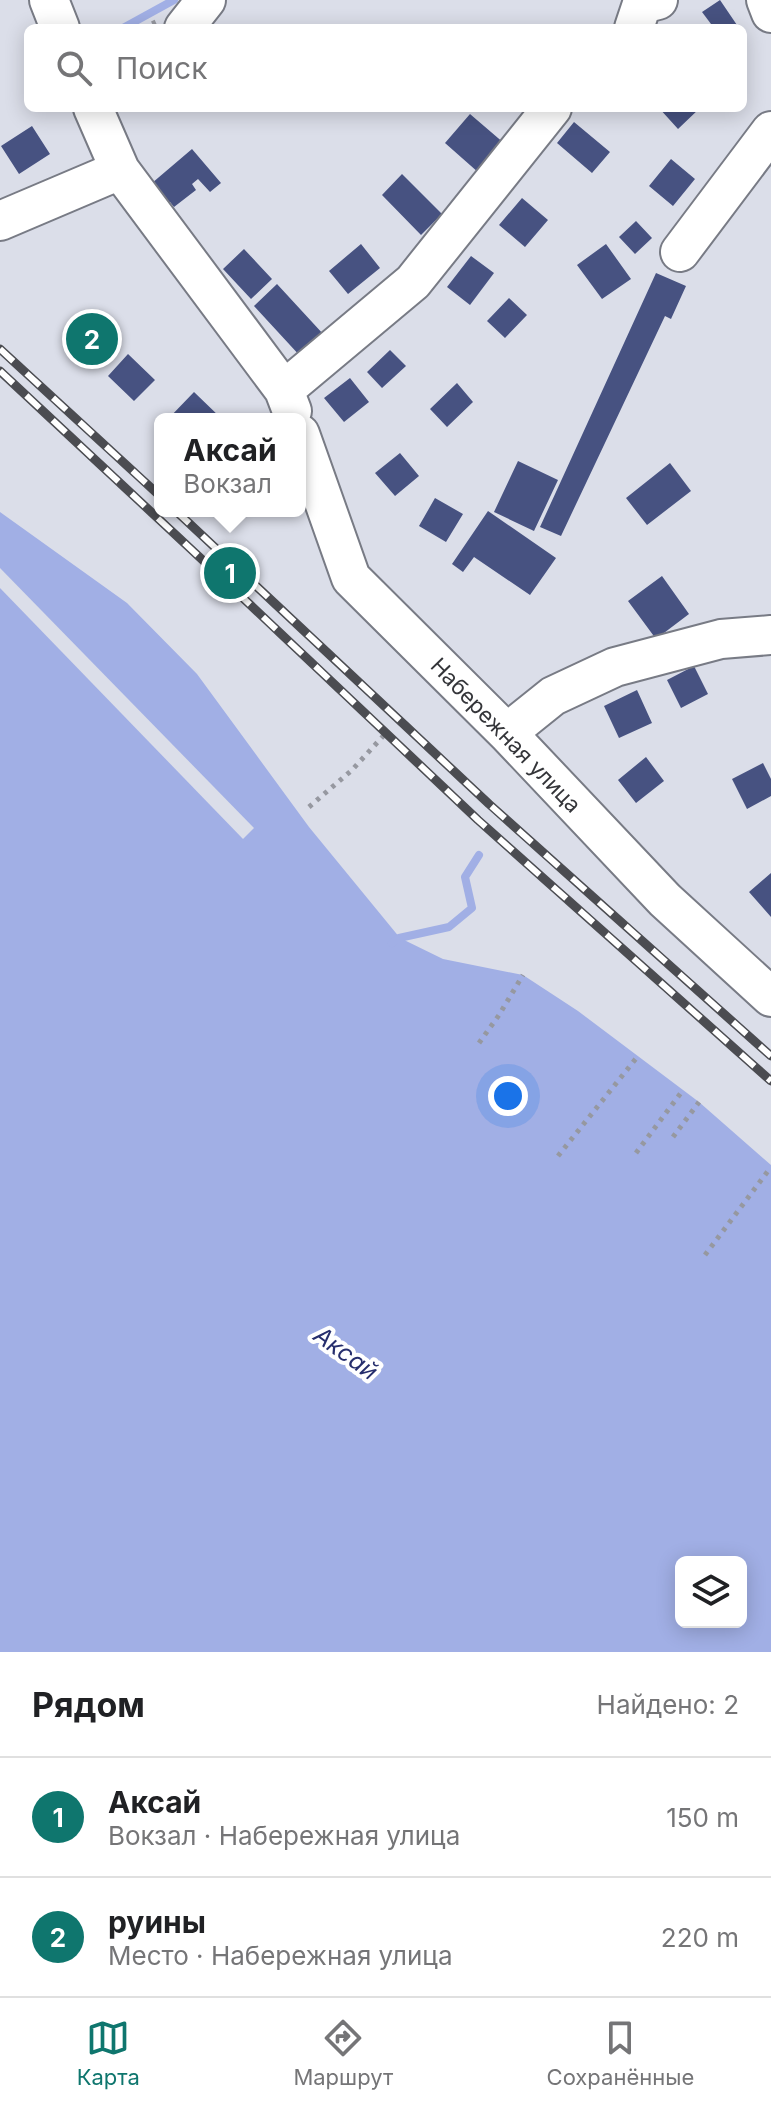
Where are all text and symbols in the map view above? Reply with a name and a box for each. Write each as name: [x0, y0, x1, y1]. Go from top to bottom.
search box: [24, 24, 747, 112]
icon: search: [52, 46, 96, 90]
text: Поиск: [116, 50, 207, 86]
pin: 2: [66, 309, 118, 369]
popup: [154, 413, 306, 517]
text: Аксай: [183, 432, 277, 468]
text: Вокзал: [183, 468, 272, 499]
pin: 1: [204, 543, 256, 603]
street label: Набережная улица: [426, 652, 586, 818]
your location: [488, 1076, 528, 1116]
water label: Аксай: [308, 1320, 384, 1386]
map controls: [675, 1556, 747, 1628]
button: layers: [675, 1556, 747, 1628]
text: Рядом: [32, 1684, 145, 1725]
text: Найдено: 2: [597, 1689, 739, 1720]
text: Аксай: [108, 1784, 201, 1820]
text: 1: [52, 1802, 64, 1833]
text: 150 m: [666, 1802, 739, 1833]
text: Вокзал · Набережная улица: [108, 1820, 460, 1851]
text: руины: [108, 1904, 206, 1940]
text: 2: [50, 1922, 66, 1953]
text: 220 m: [661, 1922, 739, 1953]
text: Место · Набережная улица: [108, 1940, 453, 1971]
tab: Карта: [77, 2016, 140, 2090]
tab: Маршрут: [293, 2016, 393, 2090]
tab: Сохранённые: [547, 2016, 694, 2090]

